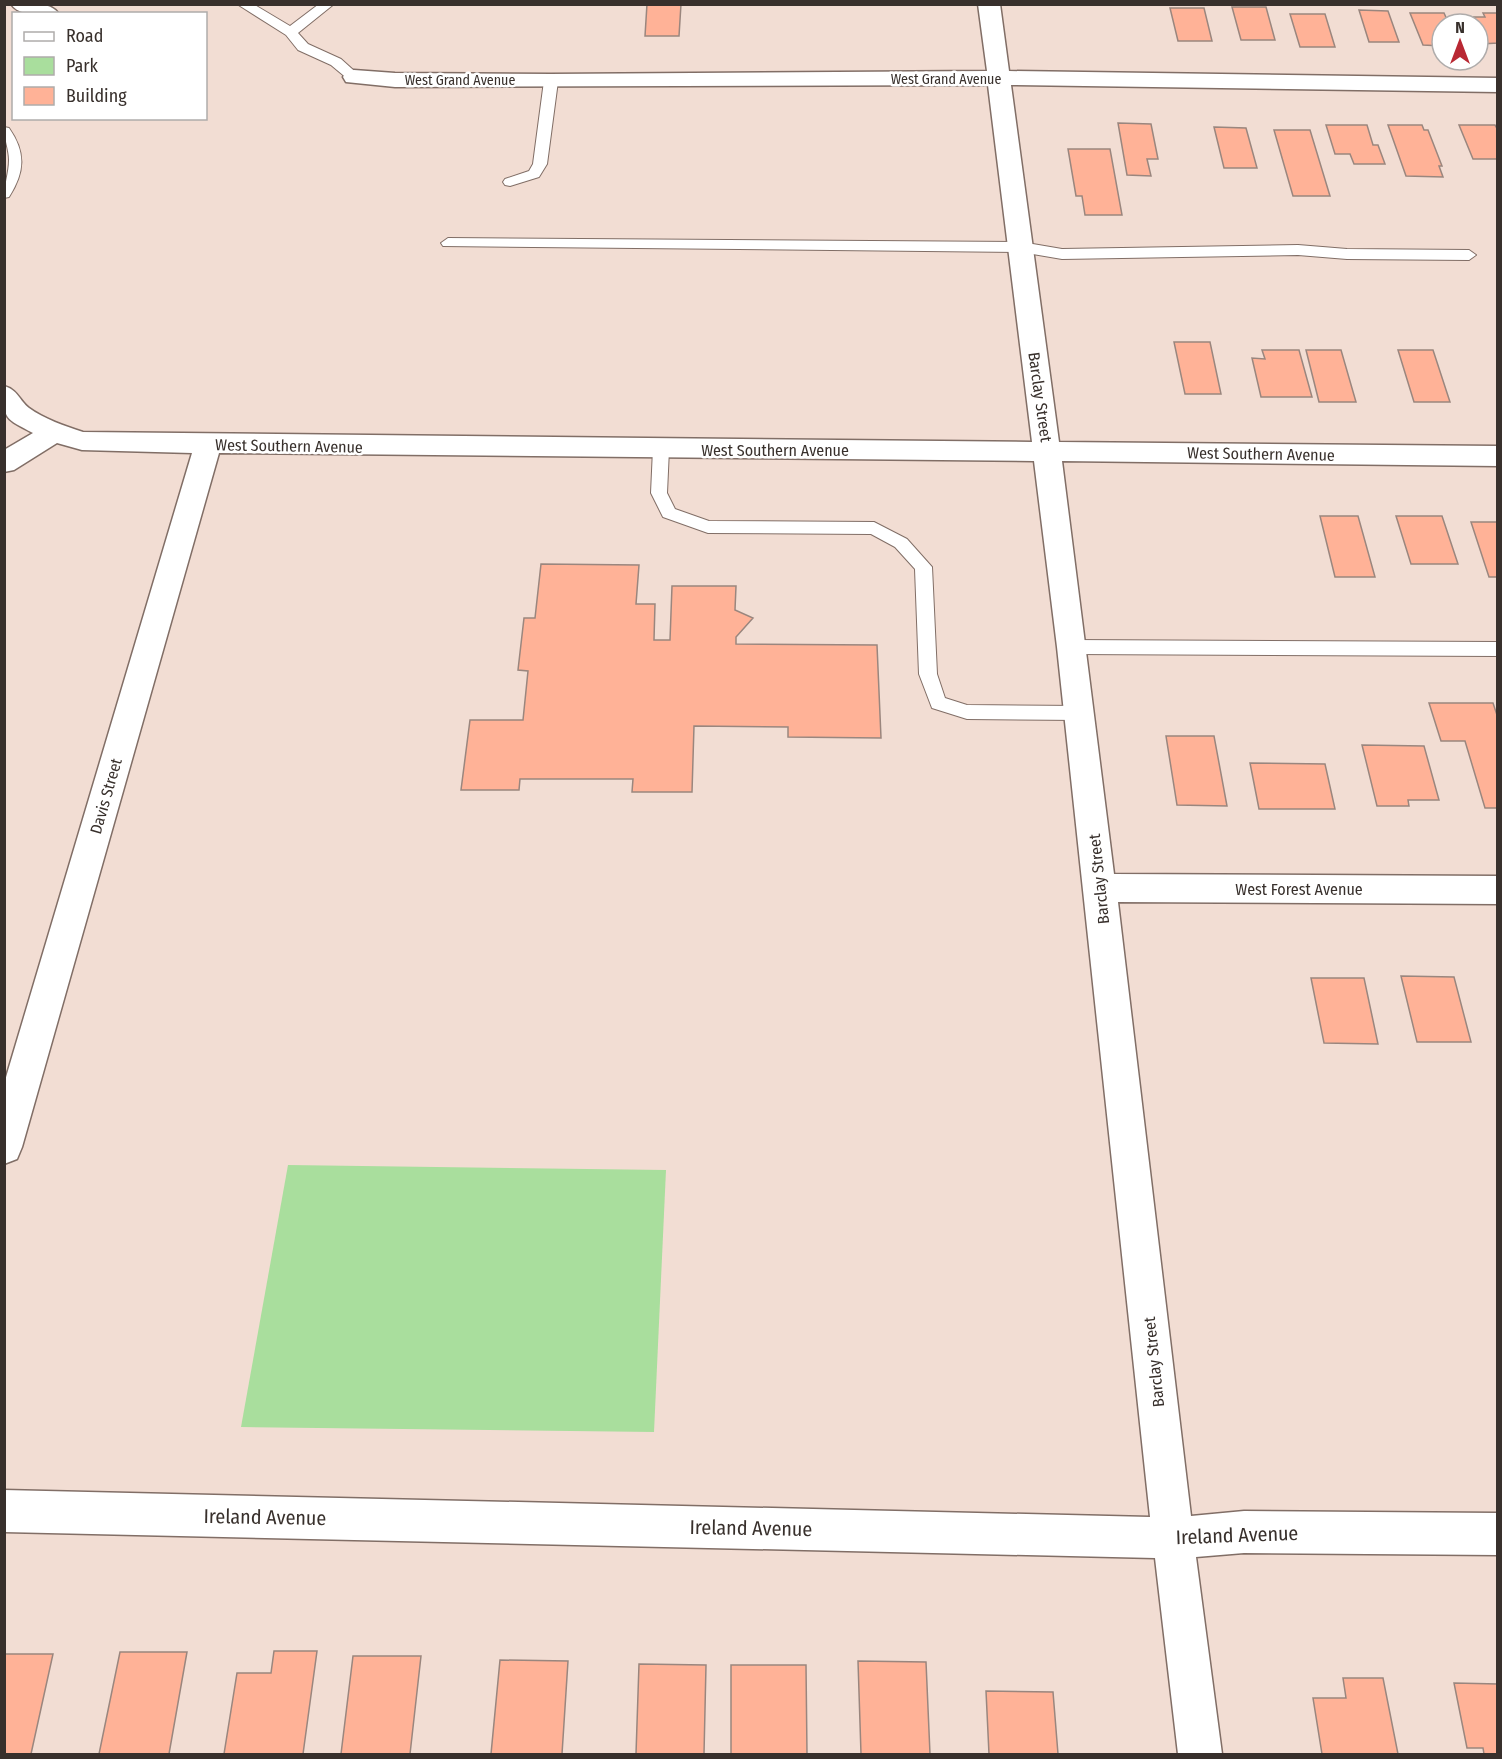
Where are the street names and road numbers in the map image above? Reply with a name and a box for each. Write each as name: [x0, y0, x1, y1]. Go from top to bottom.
street label: West Grand Avenue: [891, 71, 1001, 88]
street label: West Grand Avenue: [405, 72, 515, 89]
street label: Barclay Street: [1024, 351, 1056, 444]
street label: West Southern Avenue: [215, 435, 363, 457]
street label: West Southern Avenue: [701, 441, 849, 460]
street label: West Southern Avenue: [1187, 443, 1335, 465]
street label: Davis Street: [86, 755, 126, 836]
street label: Barclay Street: [1085, 832, 1113, 925]
street label: West Forest Avenue: [1235, 880, 1363, 899]
street label: Barclay Street: [1140, 1315, 1168, 1408]
street label: Ireland Avenue: [204, 1504, 326, 1530]
street label: Ireland Avenue: [690, 1515, 812, 1541]
street label: Ireland Avenue: [1175, 1521, 1299, 1549]

